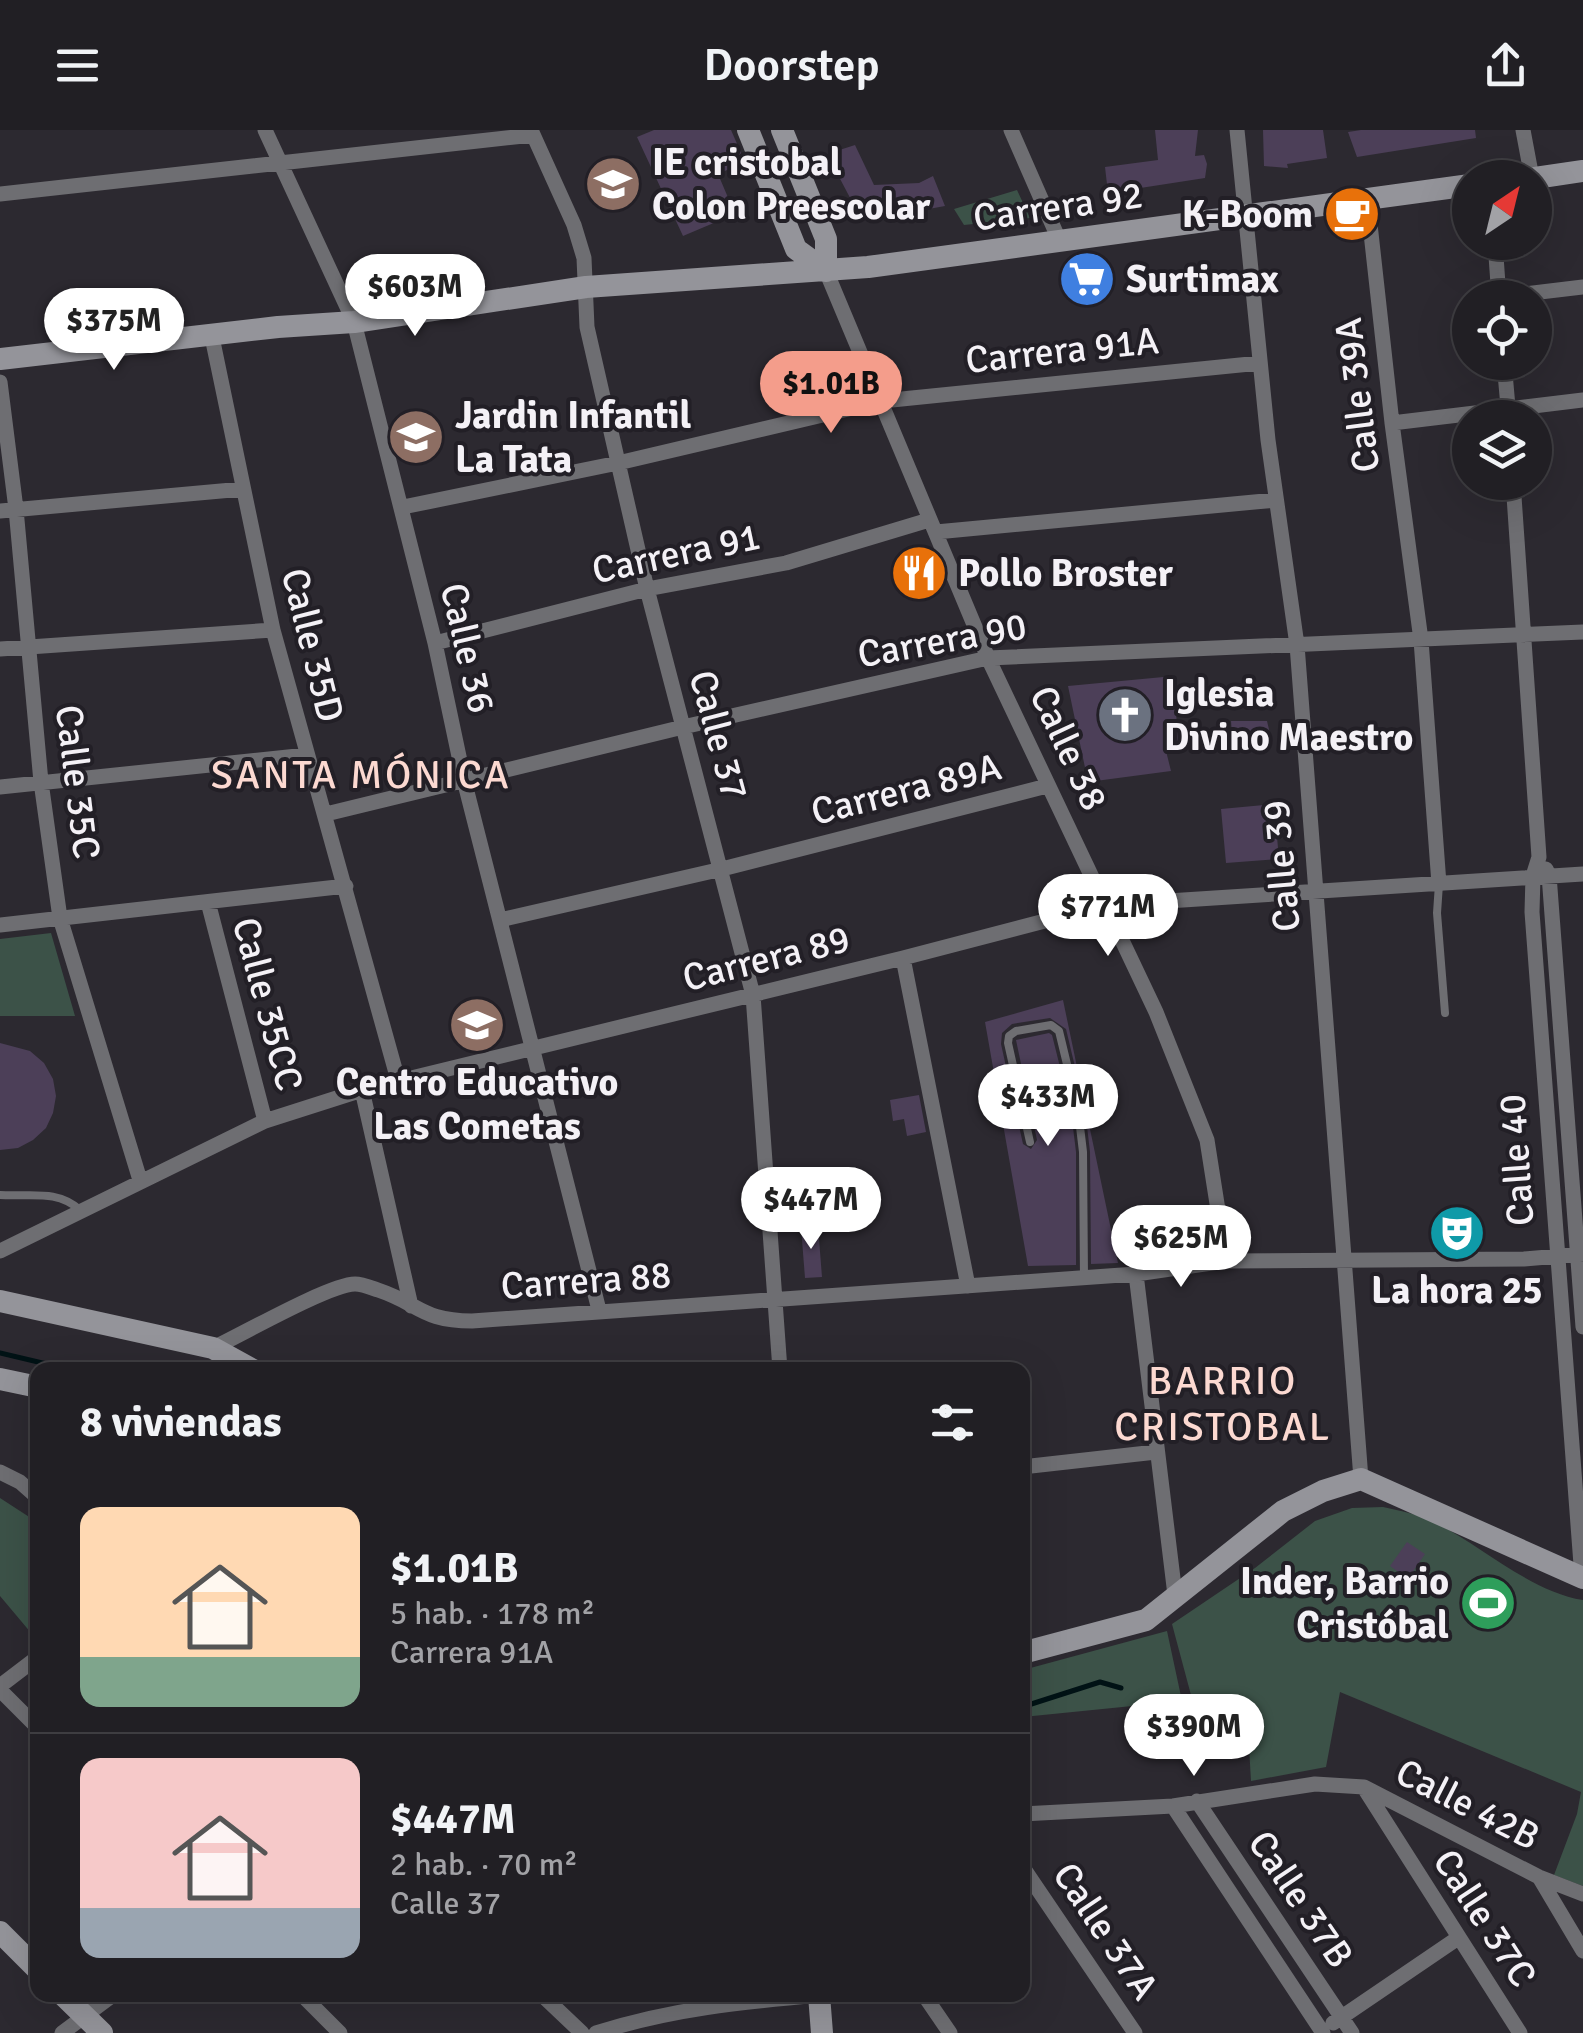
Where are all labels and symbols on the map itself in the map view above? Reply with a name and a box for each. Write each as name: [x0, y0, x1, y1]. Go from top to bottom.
place label: IE cristobal Colon Preescolar: [652, 139, 931, 230]
school or university icon: IE cristobal Colon Preescolar: [583, 154, 643, 214]
north arrow: [1452, 160, 1552, 260]
street label: Carrera 92: [970, 171, 1146, 242]
cafe icon: K-Boom: [1322, 184, 1382, 244]
place label: K-Boom: [1182, 191, 1313, 238]
supermarket icon: Surtimax: [1057, 249, 1117, 309]
pin: $603M: [345, 254, 485, 339]
place label: Surtimax: [1126, 256, 1279, 303]
pin: $375M: [44, 288, 184, 373]
street label: Calle 39A: [1325, 315, 1390, 475]
street label: Carrera 91A: [963, 317, 1161, 384]
pin: $1.01B: [750, 351, 912, 436]
place label: Jardin Infantil La Tata: [455, 392, 692, 483]
school or university icon: Jardin Infantil La Tata: [386, 407, 446, 467]
street label: Carrera 91: [588, 513, 764, 594]
restaurant icon: Pollo Broster: [889, 543, 949, 603]
place label: Pollo Broster: [958, 550, 1174, 597]
street label: Calle 35D: [271, 563, 354, 727]
street label: Calle 36: [430, 579, 505, 718]
street label: Carrera 90: [854, 603, 1030, 678]
street label: Calle 37: [679, 665, 758, 805]
place label: Iglesia Divino Maestro: [1164, 670, 1413, 761]
street label: Calle 38: [1019, 679, 1118, 818]
church icon: Iglesia Divino Maestro: [1095, 685, 1155, 745]
street label: Calle 35C: [45, 702, 110, 862]
street label: Carrera 89A: [806, 743, 1006, 836]
district label: SANTA MÓNICA: [211, 750, 511, 800]
street label: Calle 39: [1252, 798, 1311, 934]
pin: $771M: [1038, 874, 1178, 959]
street label: Calle 35CC: [222, 912, 313, 1096]
street label: Carrera 89: [678, 915, 855, 1002]
school or university icon: Centro Educativo Las Cometas: [447, 995, 507, 1055]
place label: Centro Educativo Las Cometas: [336, 1059, 618, 1150]
pin: $433M: [978, 1064, 1118, 1149]
street label: Calle 40: [1488, 1093, 1545, 1227]
pin: $447M: [741, 1167, 881, 1252]
theatre icon: La hora 25: [1427, 1203, 1487, 1263]
pin: $625M: [1111, 1205, 1251, 1290]
street label: Carrera 88: [499, 1251, 673, 1310]
place label: La hora 25: [1371, 1267, 1543, 1314]
district label: BARRIO CRISTOBAL: [1114, 1356, 1332, 1452]
place label: Inder, Barrio Cristóbal: [1240, 1558, 1449, 1649]
sports icon: Inder, Barrio Cristóbal: [1458, 1573, 1518, 1633]
pin: $390M: [1124, 1694, 1264, 1779]
street label: Calle 42B: [1388, 1748, 1547, 1861]
street label: Calle 37B: [1238, 1822, 1363, 1977]
street label: Calle 37C: [1423, 1841, 1546, 1996]
street label: Calle 37A: [1043, 1854, 1168, 2009]

